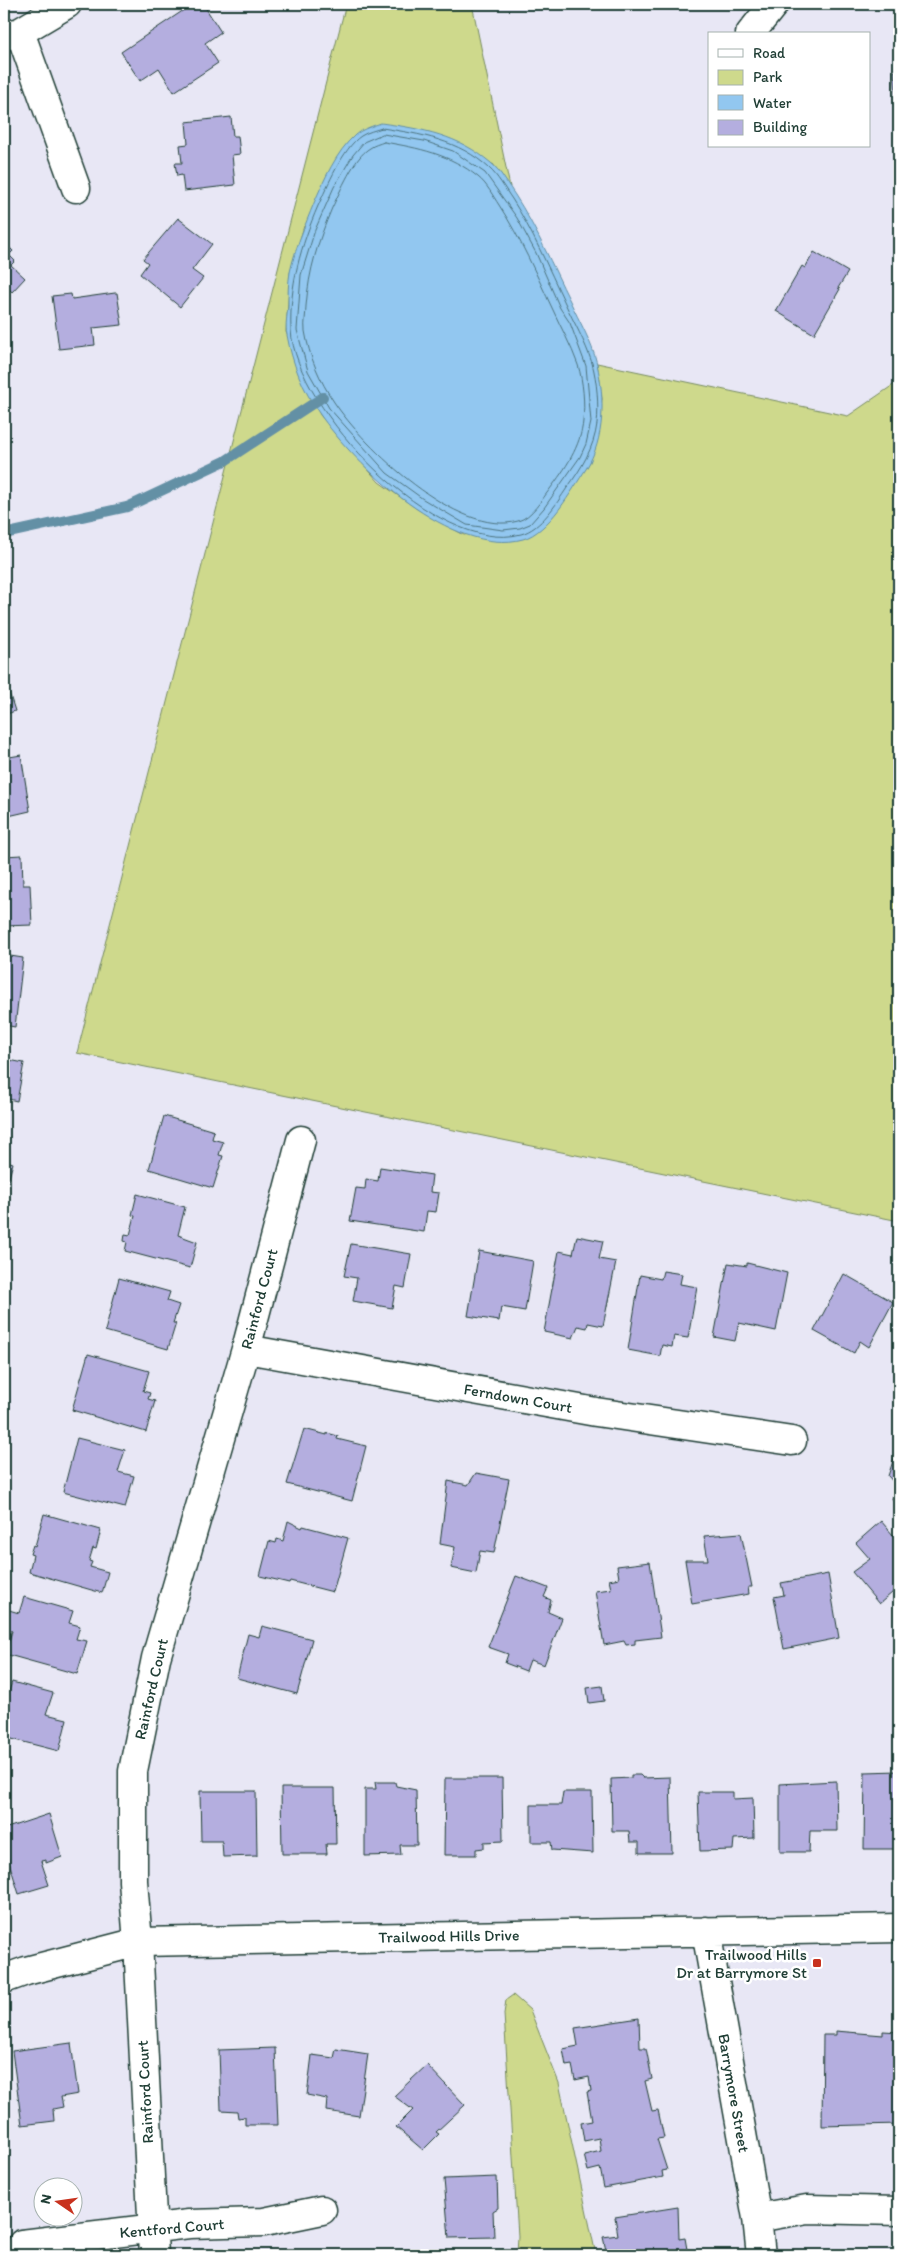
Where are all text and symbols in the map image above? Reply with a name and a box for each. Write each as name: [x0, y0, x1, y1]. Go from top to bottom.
legend: [708, 32, 870, 148]
text: Road: [753, 44, 786, 62]
text: Park: [753, 68, 783, 86]
text: Water: [753, 94, 792, 112]
text: Building: [753, 118, 807, 136]
street label: Rainford Court: [236, 1247, 282, 1351]
street label: Ferndown Court: [462, 1379, 574, 1417]
street label: Rainford Court: [130, 1637, 172, 1741]
street label: Trailwood Hills Drive: [378, 1925, 520, 1947]
place label: Trailwood Hills Dr at Barrymore St: [676, 1945, 807, 1982]
marker: Trailwood Hills Dr at Barrymore St: [811, 1957, 823, 1969]
street label: Barrymore Street: [714, 2032, 754, 2154]
street label: Rainford Court: [133, 2040, 157, 2144]
north arrow: [32, 2176, 82, 2226]
text: N: [36, 2193, 55, 2206]
street label: Kentford Court: [119, 2214, 225, 2242]

